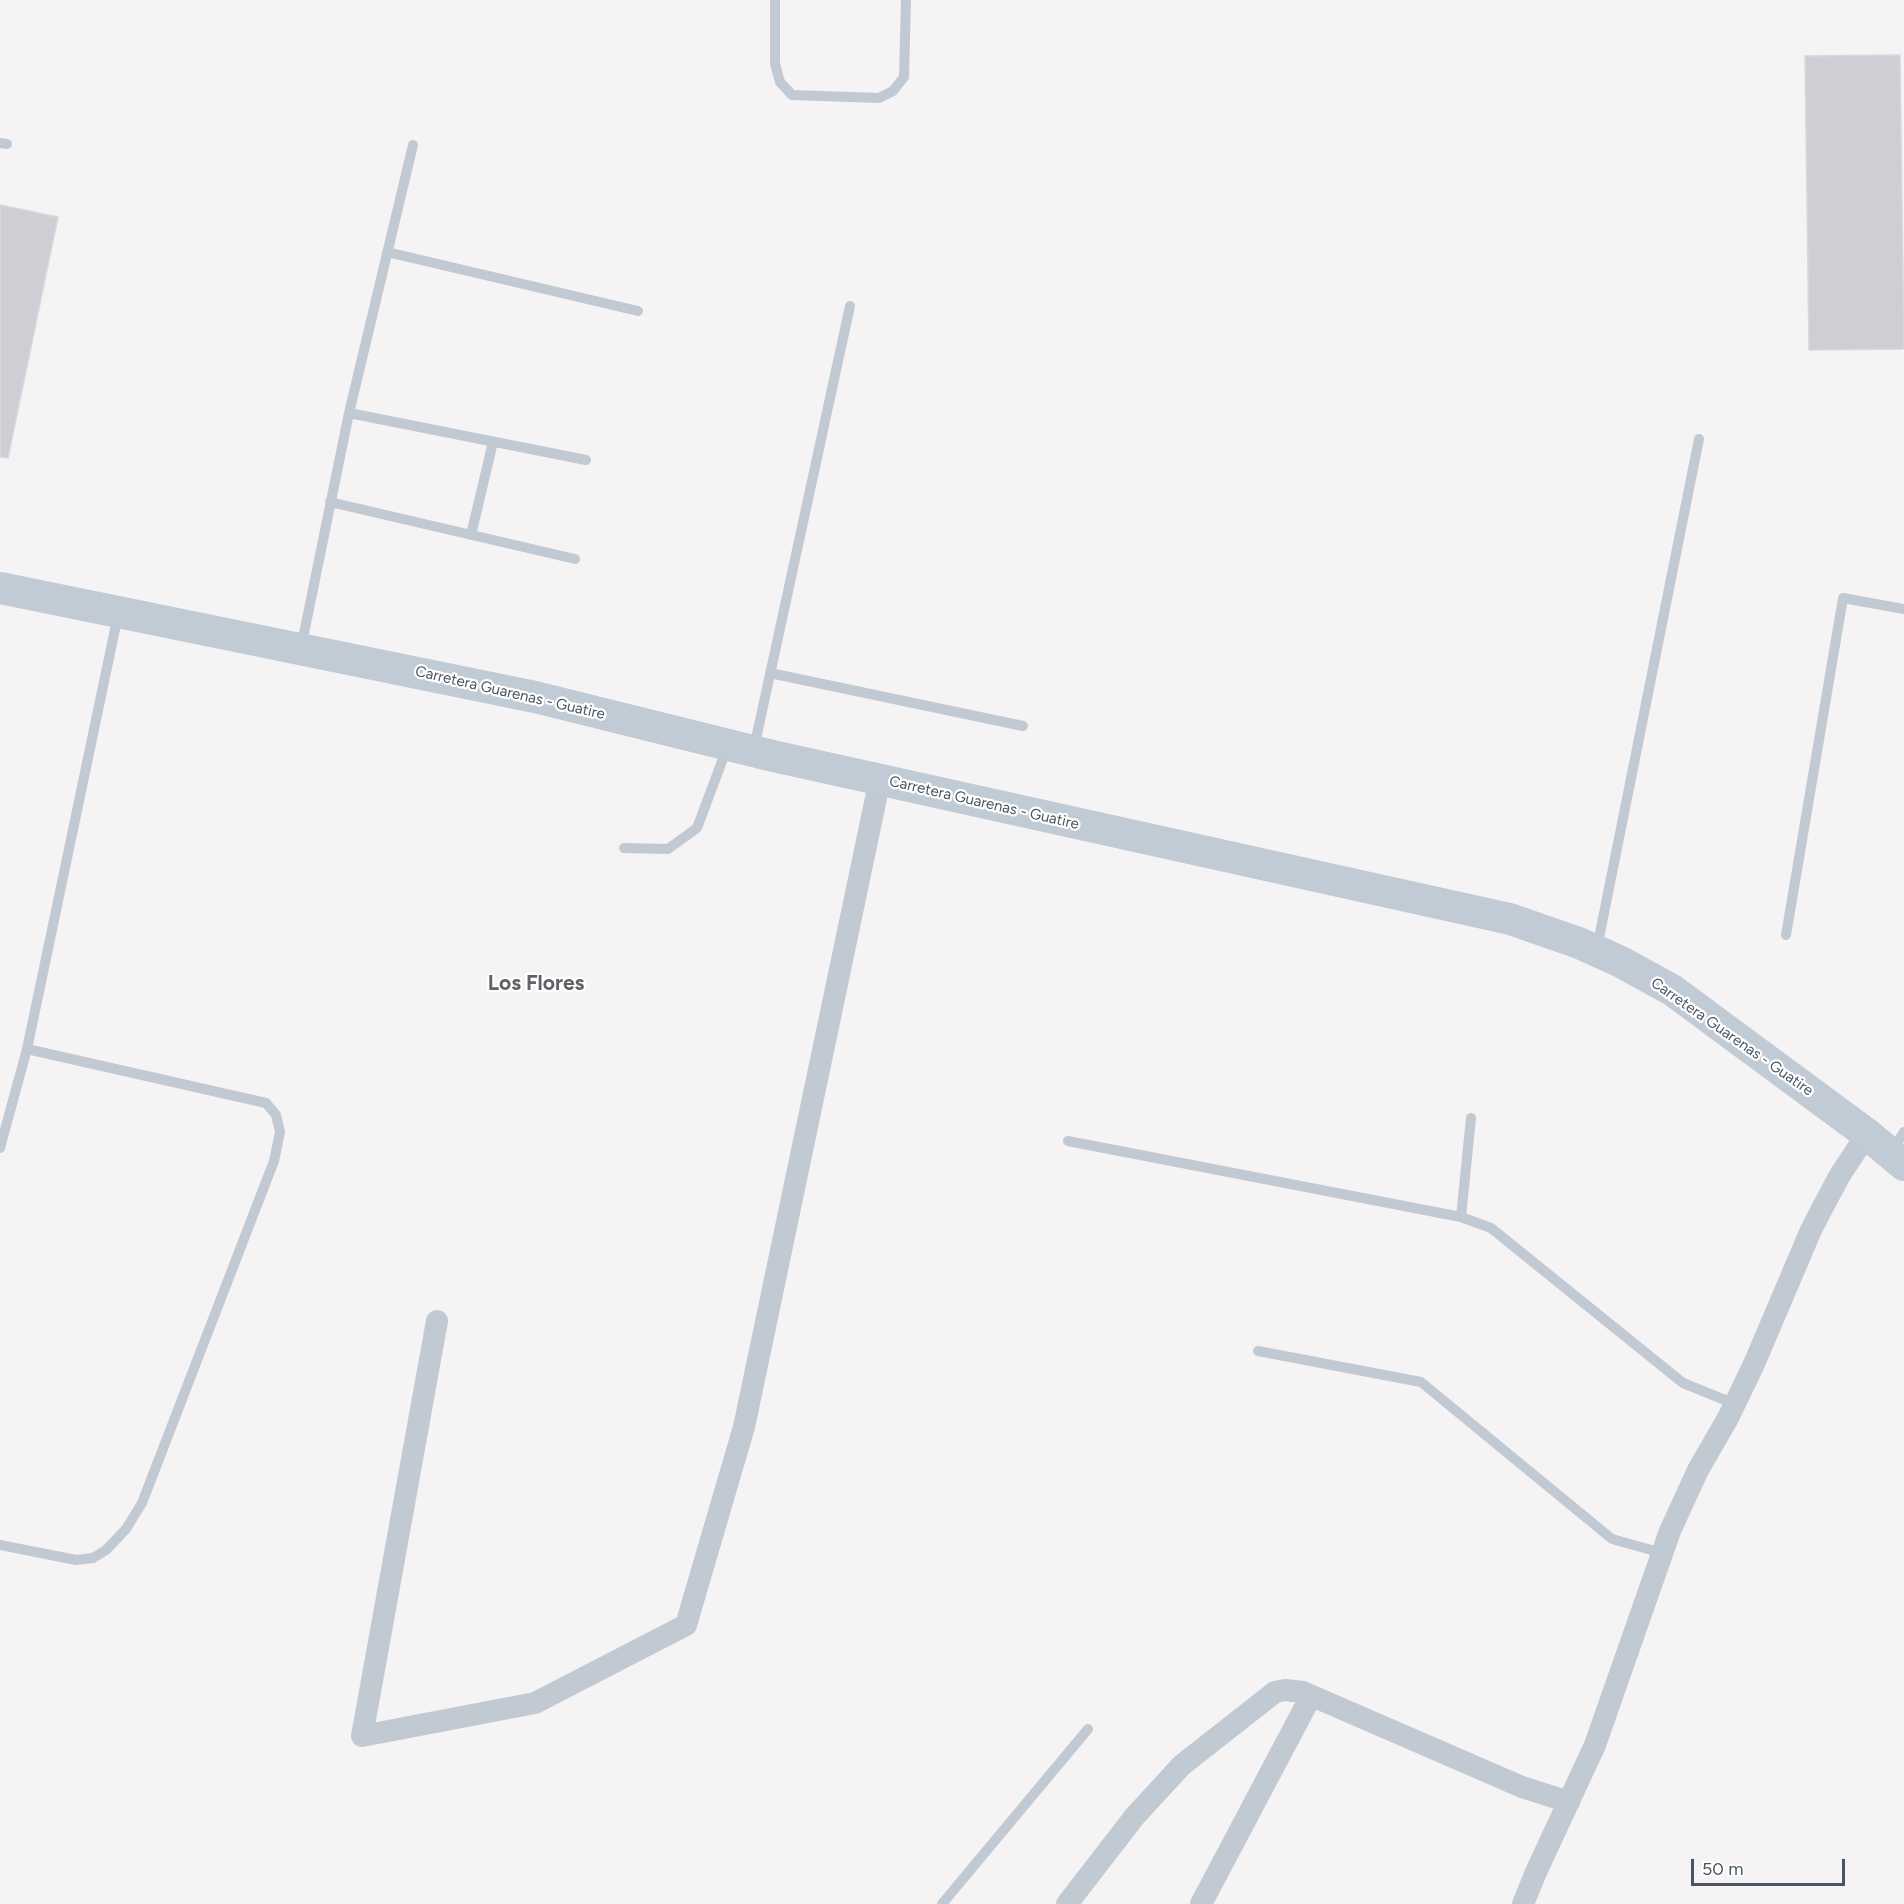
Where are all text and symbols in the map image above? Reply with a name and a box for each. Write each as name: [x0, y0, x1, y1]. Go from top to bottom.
street label: Carretera Guarenas - Guatire: [413, 662, 607, 724]
street label: Carretera Guarenas - Guatire: [887, 772, 1081, 834]
district label: Los Flores: [488, 971, 584, 997]
street label: Carretera Guarenas - Guatire: [1647, 974, 1817, 1100]
scale bar: [1694, 1847, 1848, 1885]
text: 50 m: [1702, 1858, 1744, 1880]

